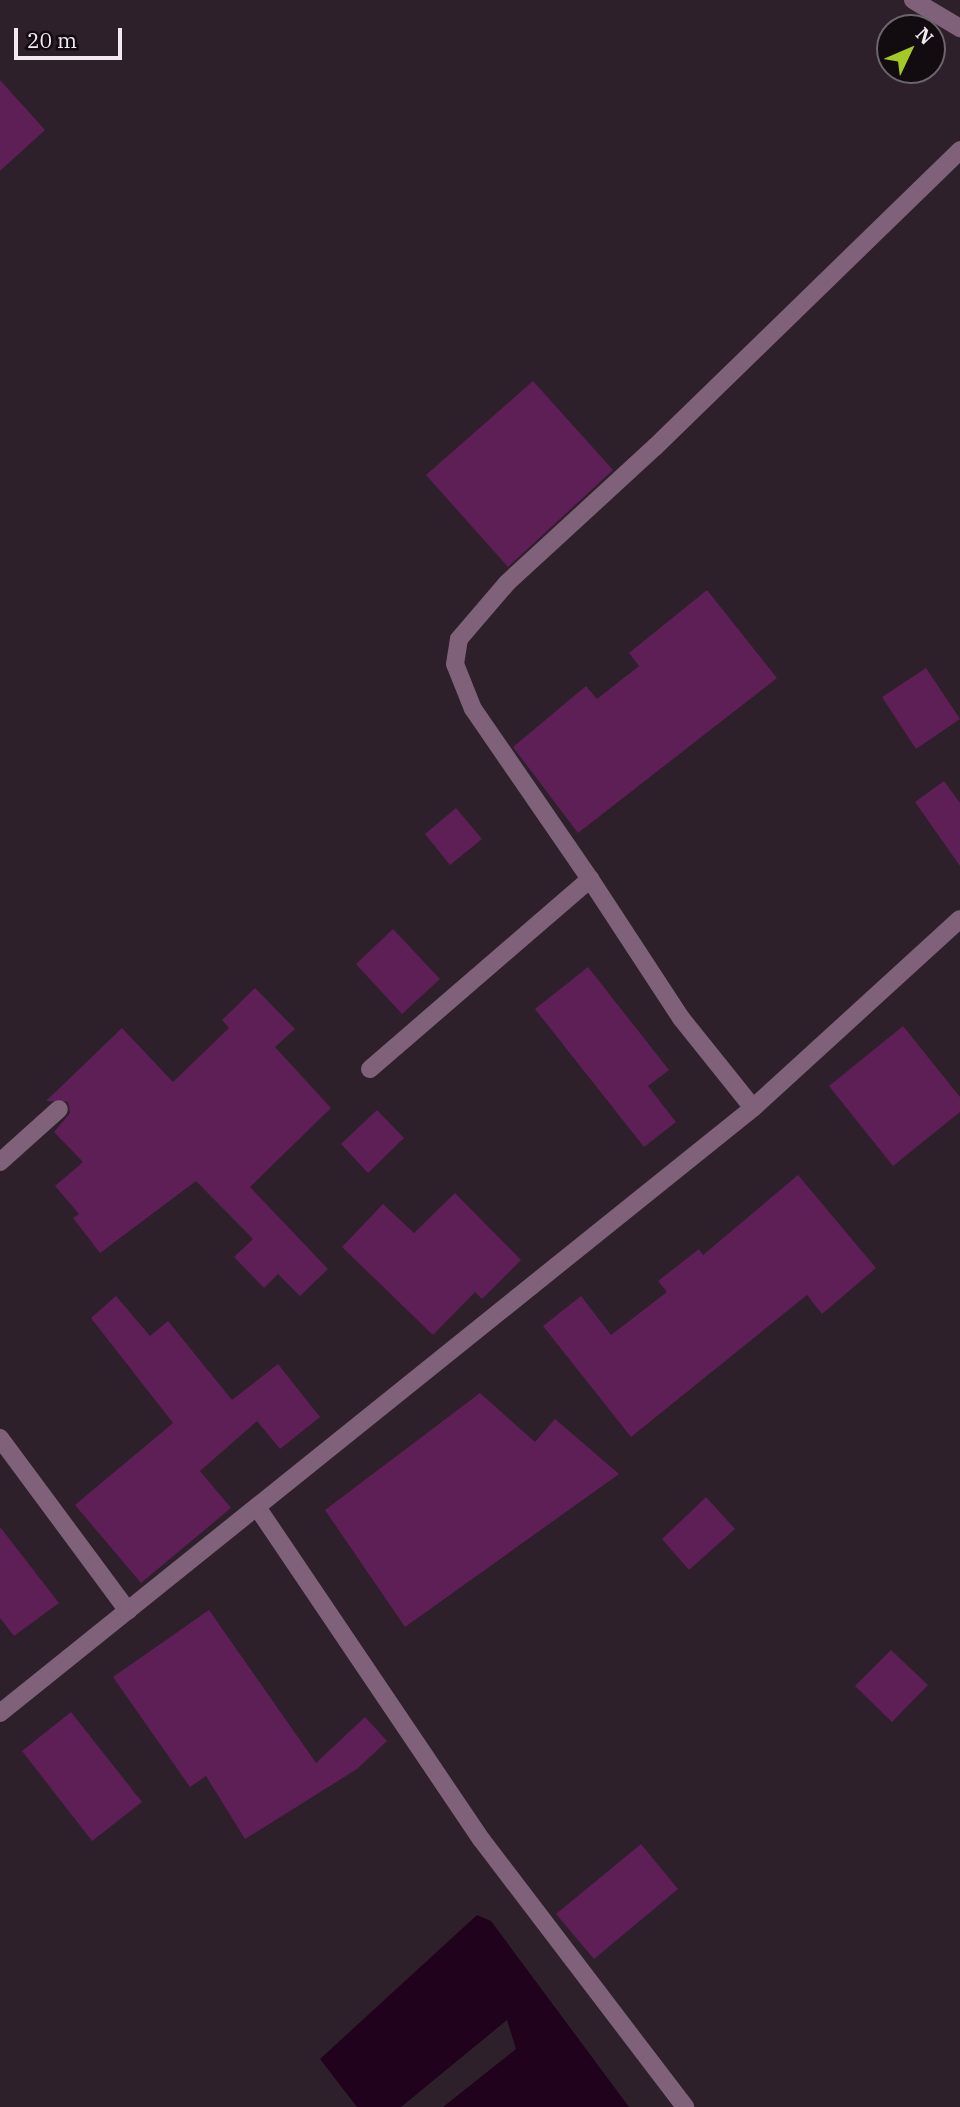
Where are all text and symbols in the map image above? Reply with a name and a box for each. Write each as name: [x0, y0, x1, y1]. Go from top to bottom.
scale bar: [18, 14, 126, 58]
north arrow: [876, 14, 946, 84]
text: N: [911, 22, 939, 50]
text: 20 m: [27, 26, 77, 54]

